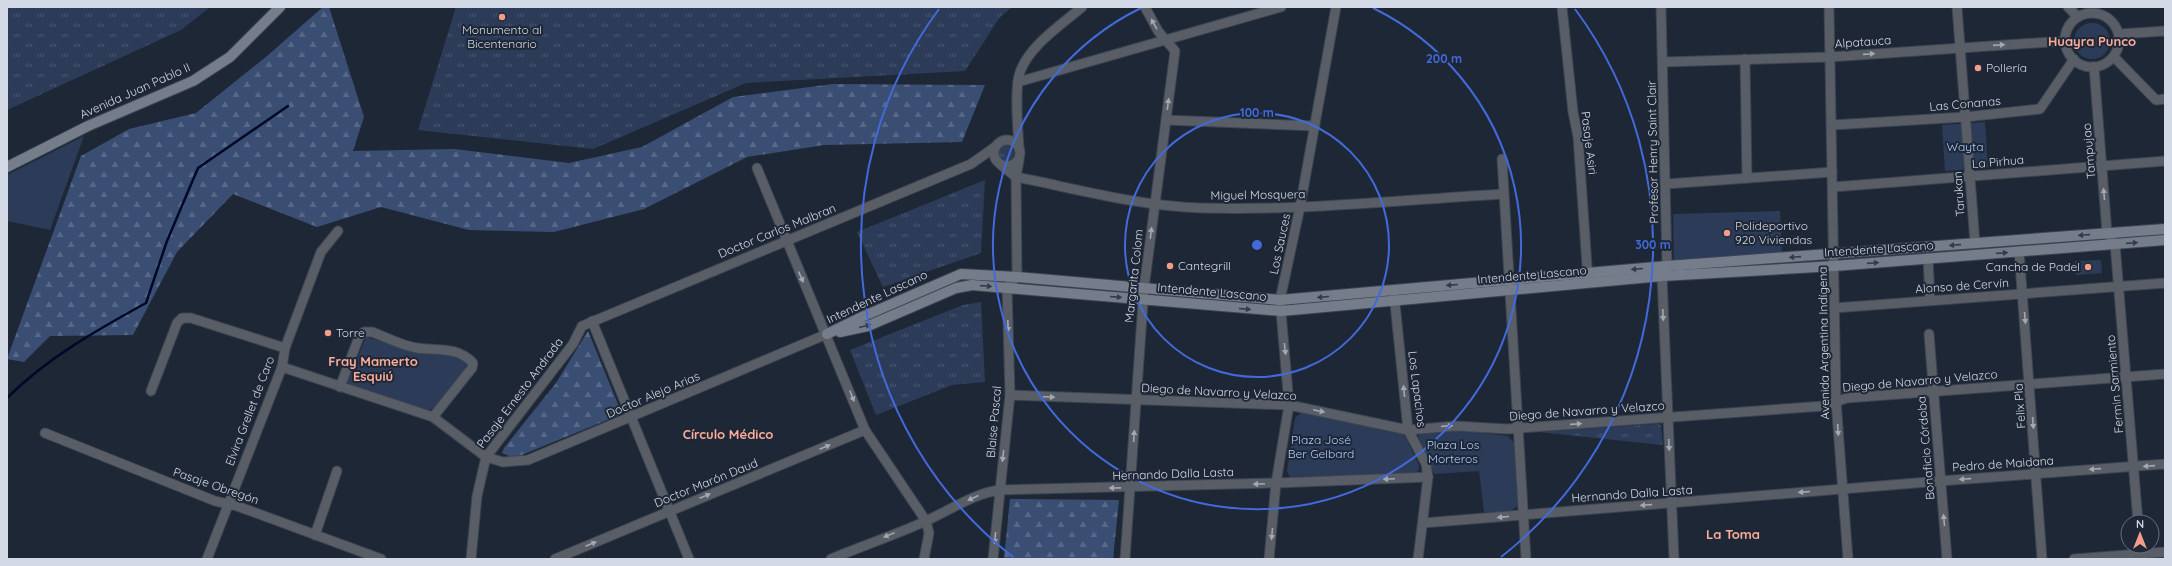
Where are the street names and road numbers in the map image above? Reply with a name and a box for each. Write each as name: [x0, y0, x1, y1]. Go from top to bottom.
street label: Alpatauca: [1834, 32, 1892, 51]
street label: Avenida Juan Pablo II: [77, 59, 193, 122]
street label: Profesor Henry Saint Clair: [1644, 80, 1661, 224]
street label: Las Conanas: [1929, 93, 2002, 114]
street label: Pasaje Asiri: [1578, 110, 1601, 176]
street label: Tampujao: [2079, 122, 2098, 180]
street label: La Pirhua: [1971, 152, 2025, 171]
street label: Tarukan: [1949, 171, 1968, 217]
street label: Miguel Mosquera: [1210, 186, 1306, 203]
street label: Doctor Carlos Malbran: [716, 200, 838, 261]
street label: Los Sauces: [1266, 212, 1293, 276]
street label: Margarita Colom: [1121, 228, 1146, 324]
street label: Intendente Lascano: [1824, 237, 1934, 260]
street label: Intendente Lascano: [1477, 262, 1587, 287]
street label: Avenida Argentina Indígena: [1815, 266, 1832, 420]
street label: Intendente Lascano: [824, 267, 930, 327]
street label: Alonso de Cervín: [1915, 275, 2009, 296]
street label: Intendente Lascano: [1157, 279, 1267, 304]
street label: Fermin Sarmiento: [2103, 334, 2126, 434]
street label: Pasaje Ernesto Andrada: [473, 335, 566, 451]
street label: Los Lapachos: [1405, 350, 1430, 428]
street label: Elvira Grellet de Caro: [222, 354, 277, 468]
street label: Diego de Navarro y Velazco: [1842, 366, 1998, 395]
street label: Doctor Alejo Arias: [604, 368, 702, 421]
street label: Diego de Navarro y Velazco: [1141, 380, 1297, 403]
street label: Felix Pla: [2010, 383, 2029, 429]
street label: Blaise Pascal: [983, 385, 1004, 459]
street label: Bonaficio Córdoba: [1914, 396, 1938, 500]
street label: Diego de Navarro y Velazco: [1509, 398, 1665, 423]
street label: Pedro de Maidana: [1952, 452, 2054, 475]
street label: Doctor Marón Daud: [652, 455, 760, 510]
street label: Pasaje Obregón: [171, 464, 261, 507]
street label: Hernando Dalla Lasta: [1112, 464, 1234, 483]
street label: Hernando Dalla Lasta: [1571, 482, 1693, 505]

